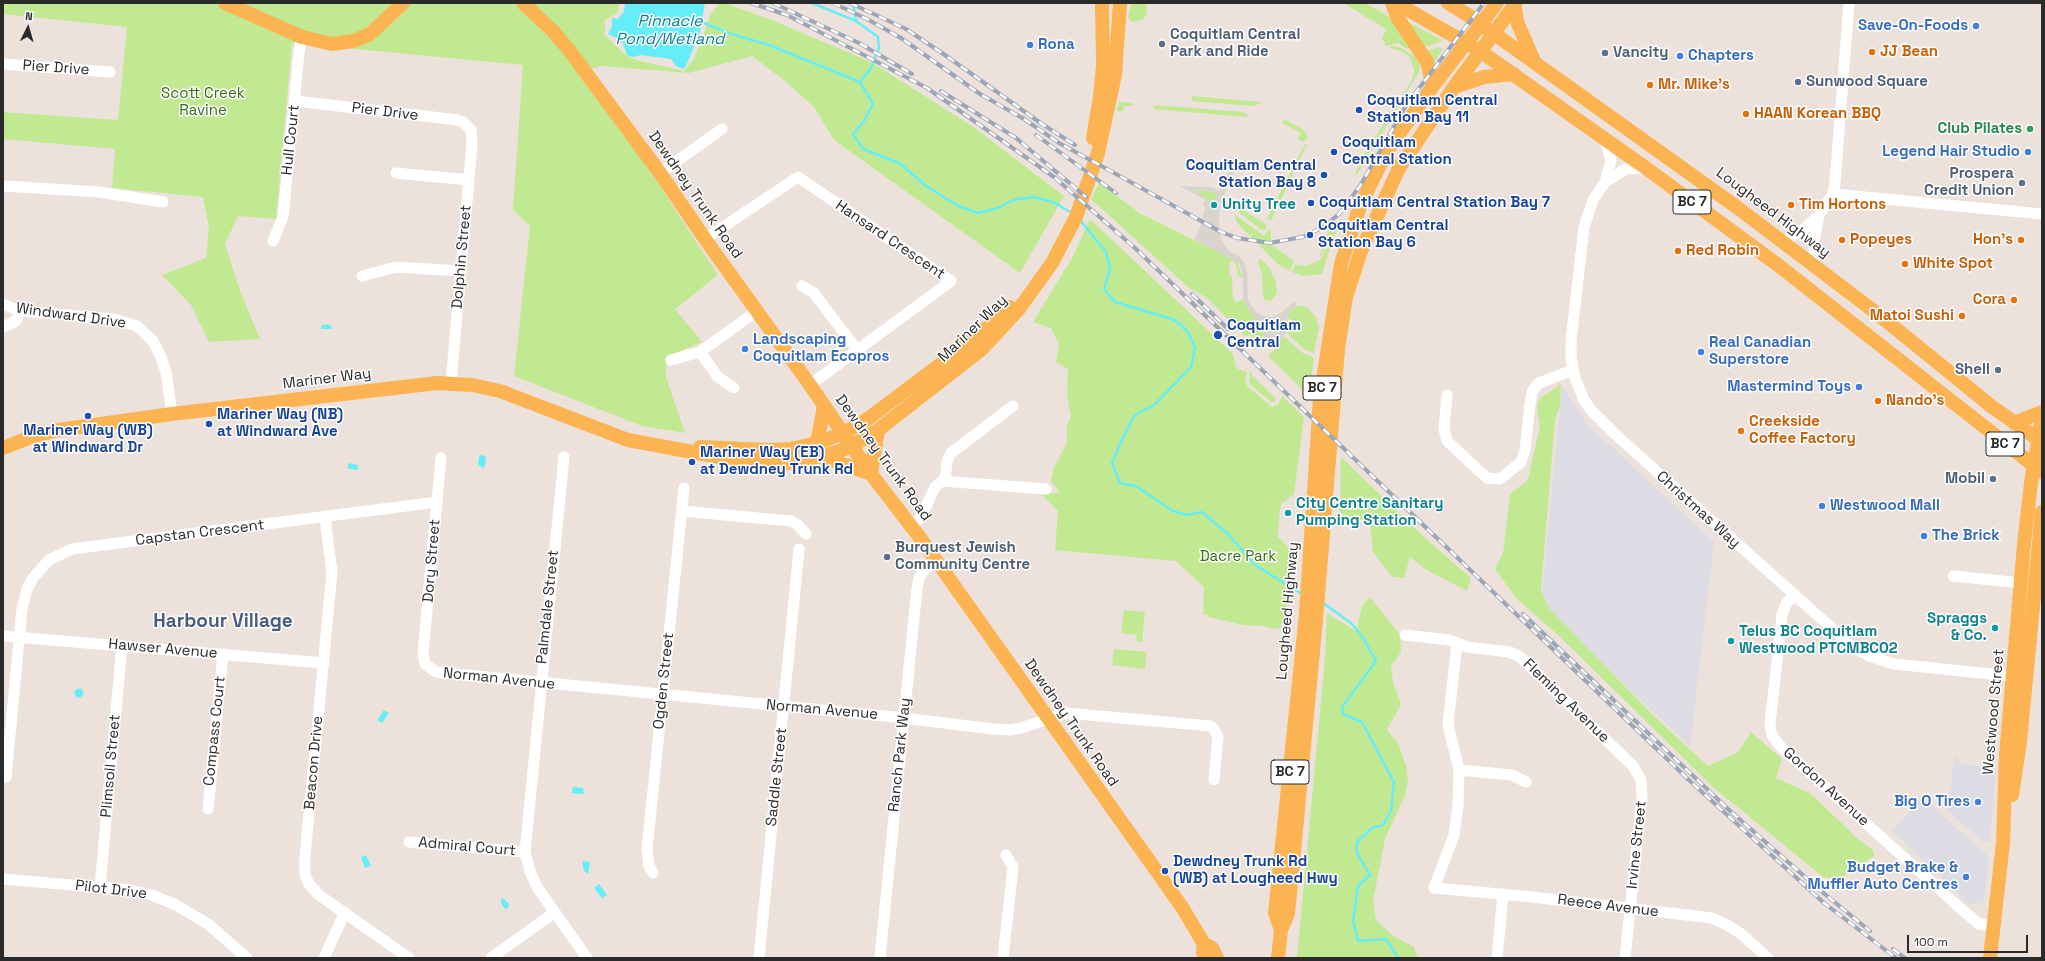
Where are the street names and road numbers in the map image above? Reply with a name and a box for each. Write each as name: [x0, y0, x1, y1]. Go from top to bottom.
street label: Pier Drive: [22, 57, 90, 79]
street label: Pier Drive: [351, 99, 419, 125]
street label: Hull Court: [278, 104, 304, 176]
street label: Dewdney Trunk Road: [644, 128, 746, 262]
street label: Lougheed Highway: [1712, 164, 1834, 262]
road number: BC 7: [1673, 190, 1711, 214]
street label: Hansard Crescent: [832, 197, 948, 283]
street label: Dolphin Street: [448, 204, 476, 310]
street label: Mariner Way: [935, 292, 1011, 366]
street label: Windward Drive: [15, 299, 127, 333]
street label: Mariner Way: [282, 365, 372, 393]
road number: BC 7: [1303, 376, 1341, 400]
street label: Dewdney Trunk Road: [831, 391, 935, 525]
road number: BC 7: [1986, 432, 2024, 456]
street label: Christmas Way: [1652, 468, 1744, 552]
street label: Capstan Crescent: [135, 516, 265, 550]
street label: Dory Street: [419, 518, 445, 604]
street label: Lougheed Highway: [1273, 541, 1303, 681]
street label: Palmdale Street: [533, 549, 563, 665]
street label: Ogden Street: [650, 632, 678, 730]
street label: Hawser Avenue: [108, 635, 218, 663]
street label: Westwood Street: [1980, 648, 2008, 776]
street label: Fleming Avenue: [1519, 655, 1613, 747]
street label: Dewdney Trunk Road: [1020, 656, 1122, 790]
street label: Norman Avenue: [442, 664, 556, 694]
street label: Compass Court: [200, 675, 230, 787]
street label: Norman Avenue: [765, 696, 879, 724]
street label: Ranch Park Way: [885, 697, 915, 813]
street label: Plimsoll Street: [98, 714, 124, 818]
street label: Beacon Drive: [301, 715, 327, 811]
street label: Saddle Street: [763, 727, 791, 827]
street label: Gordon Avenue: [1779, 744, 1873, 830]
road number: BC 7: [1271, 760, 1309, 784]
street label: Irvine Street: [1623, 800, 1651, 890]
street label: Admiral Court: [417, 834, 517, 860]
street label: Pilot Drive: [74, 877, 148, 903]
street label: Reece Avenue: [1556, 891, 1660, 921]

